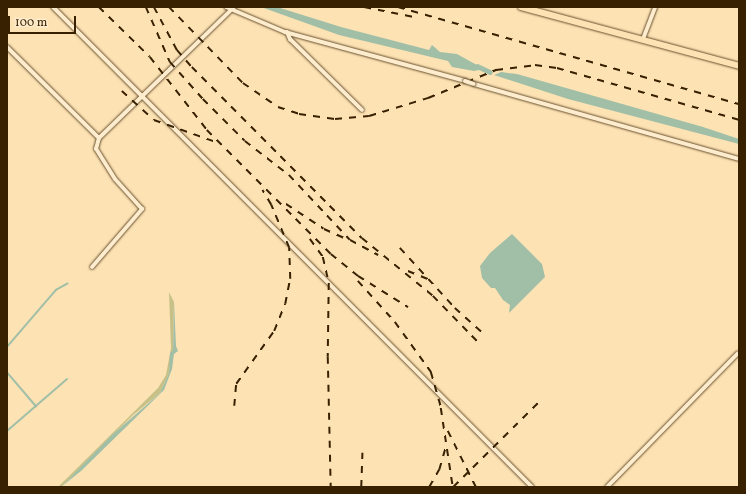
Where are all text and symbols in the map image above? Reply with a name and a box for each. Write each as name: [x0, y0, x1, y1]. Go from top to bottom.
scale bar: [10, 8, 78, 34]
text: 100 m: [15, 15, 47, 31]

